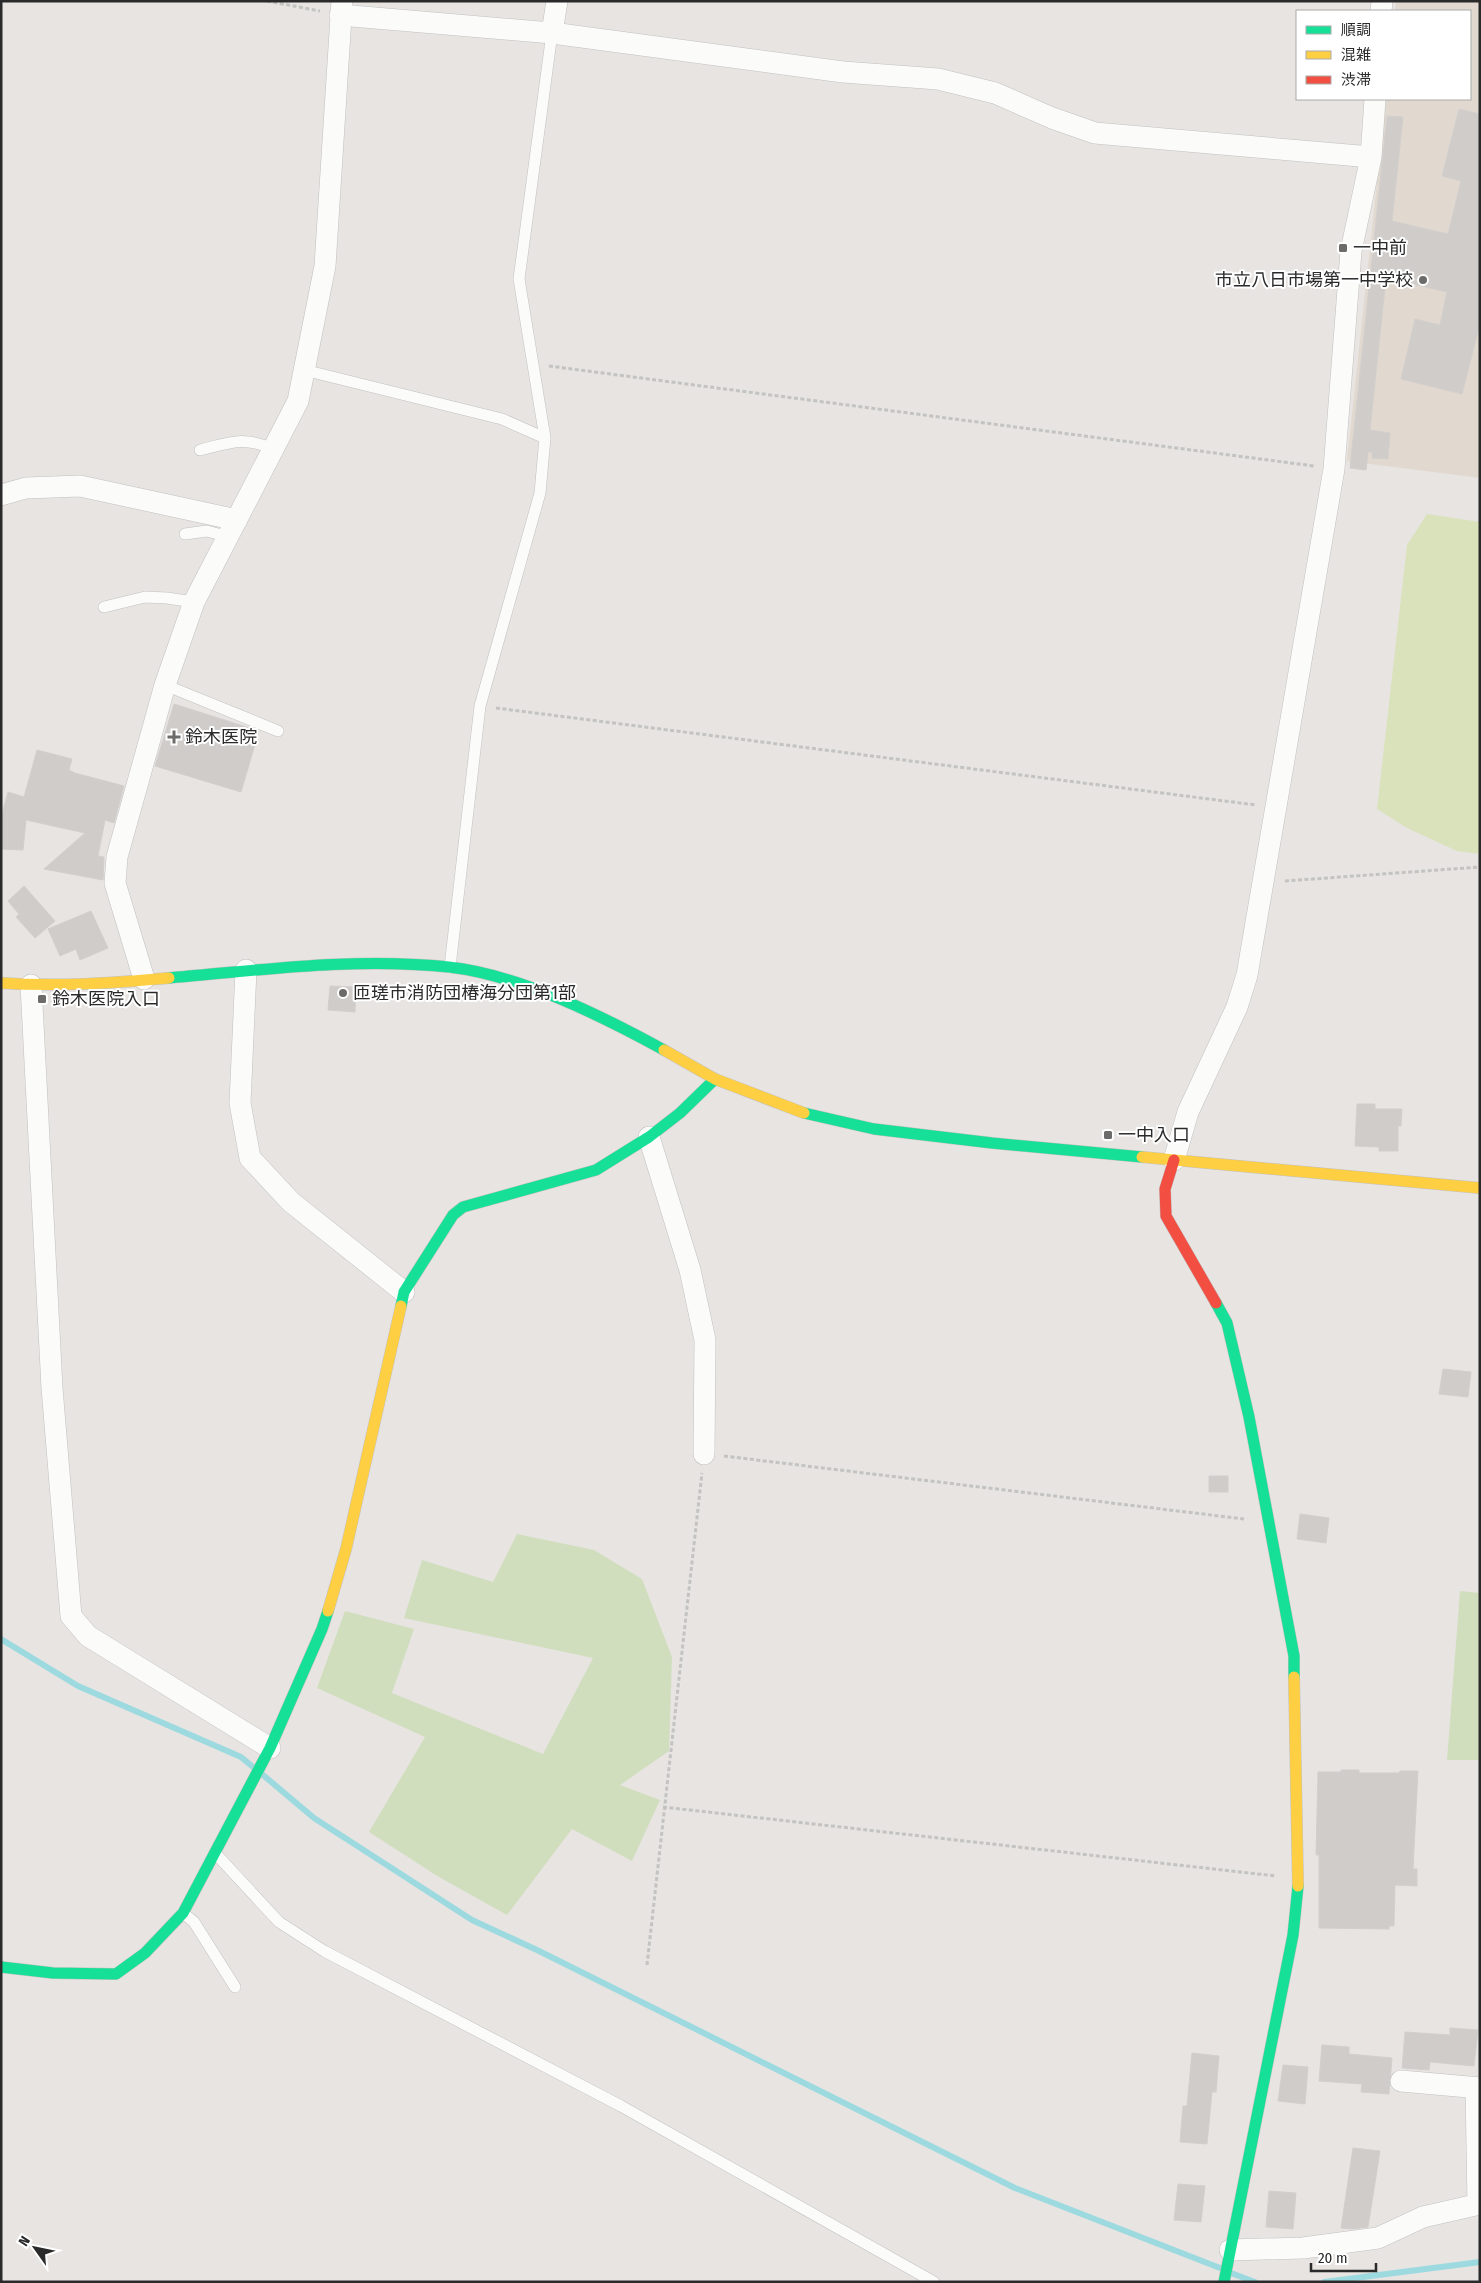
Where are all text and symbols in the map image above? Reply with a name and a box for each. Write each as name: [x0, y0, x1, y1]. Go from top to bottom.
legend: [1296, 10, 1471, 100]
text: 順調: [1341, 21, 1371, 39]
text: 混雑: [1341, 46, 1371, 64]
text: 渋滞: [1341, 71, 1371, 89]
place label: 一中前: [1353, 237, 1407, 259]
marker: 一中前: [1337, 242, 1349, 254]
place label: 市立八日市場第一中学校: [1215, 269, 1413, 291]
marker: 市立八日市場第一中学校: [1417, 274, 1429, 286]
place label: 鈴木医院: [185, 726, 257, 748]
marker: 鈴木医院: [167, 730, 181, 744]
place label: 匝瑳市消防団椿海分団第1部: [353, 982, 576, 1004]
marker: 匝瑳市消防団椿海分団第1部: [337, 987, 349, 999]
place label: 鈴木医院入口: [52, 988, 160, 1010]
marker: 鈴木医院入口: [36, 993, 48, 1005]
place label: 一中入口: [1118, 1124, 1190, 1146]
marker: 一中入口: [1102, 1129, 1114, 1141]
north arrow: [10, 2223, 60, 2273]
text: N: [15, 2233, 34, 2249]
scale bar: [1311, 2240, 1376, 2272]
text: 20 m: [1318, 2249, 1348, 2267]

